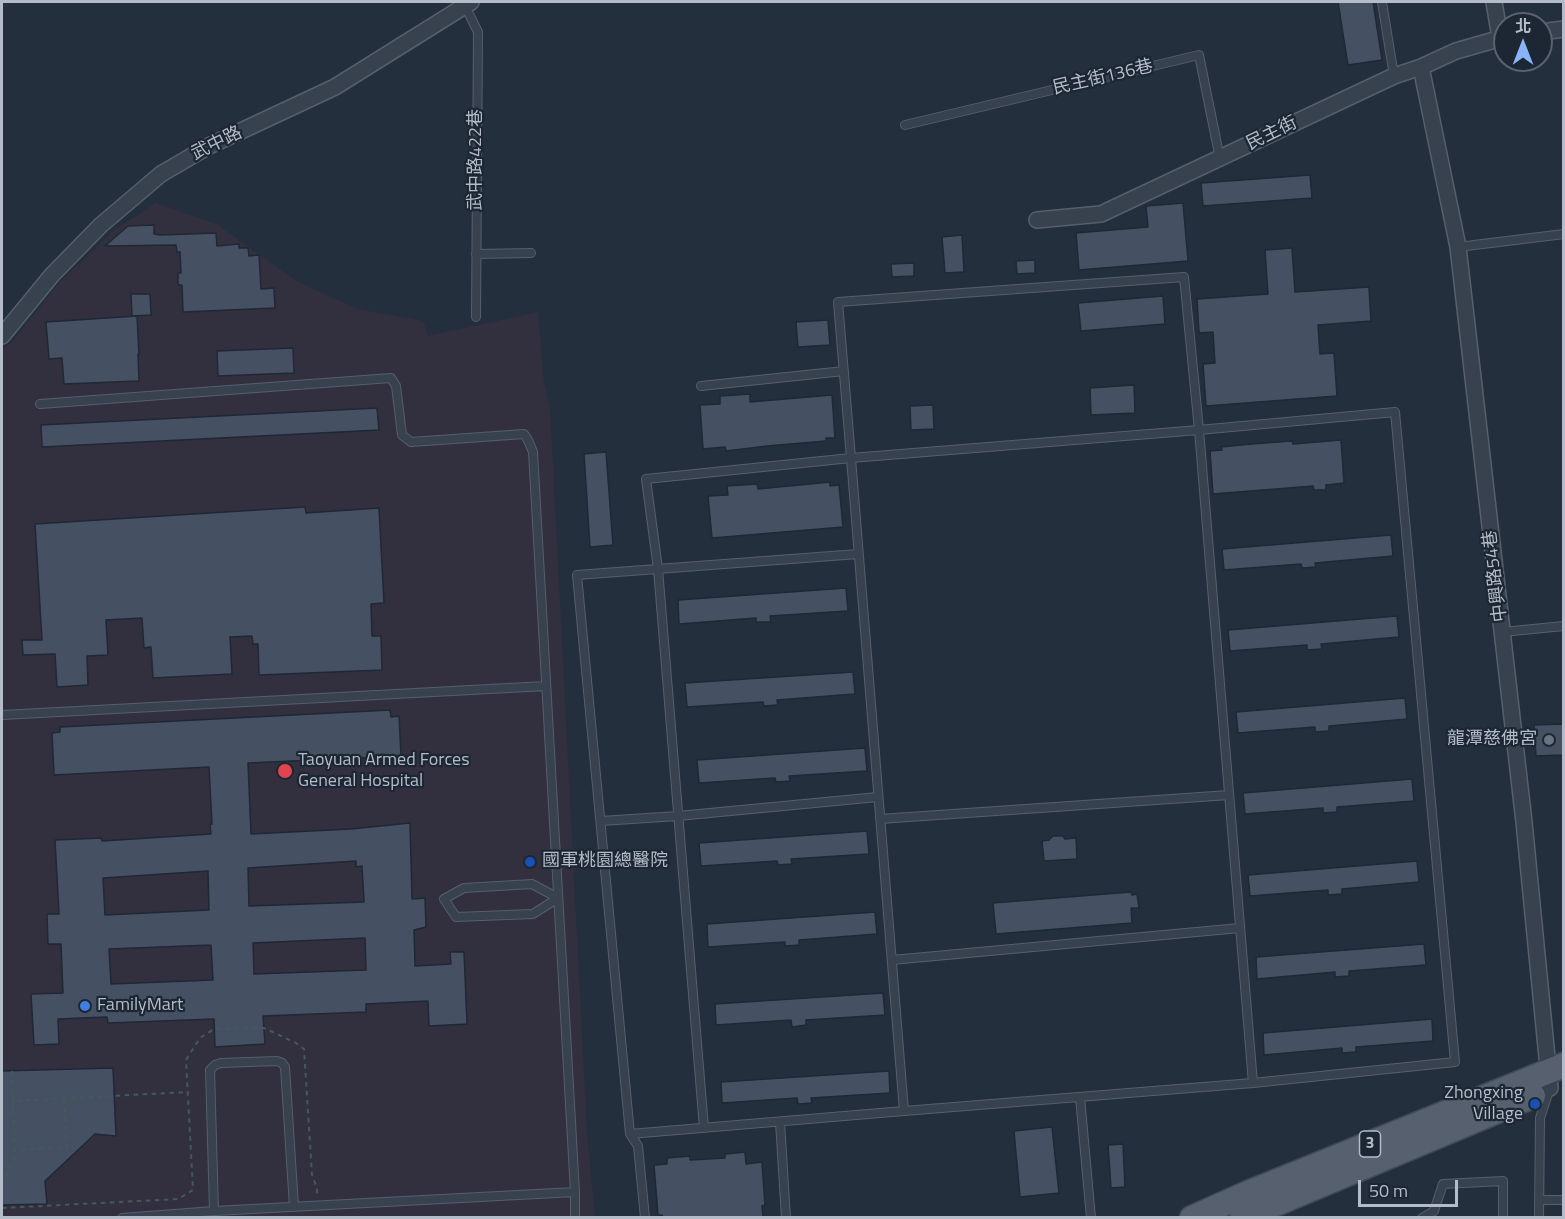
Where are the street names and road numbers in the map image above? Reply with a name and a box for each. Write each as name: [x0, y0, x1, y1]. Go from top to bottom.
street label: 民主街136巷: [1051, 56, 1155, 100]
street label: 武中路422巷: [466, 109, 488, 211]
street label: 民主街: [1243, 112, 1301, 156]
street label: 武中路: [188, 122, 246, 166]
street label: 中興路54巷: [1480, 529, 1512, 623]
road number: 3: [1360, 1131, 1380, 1157]

